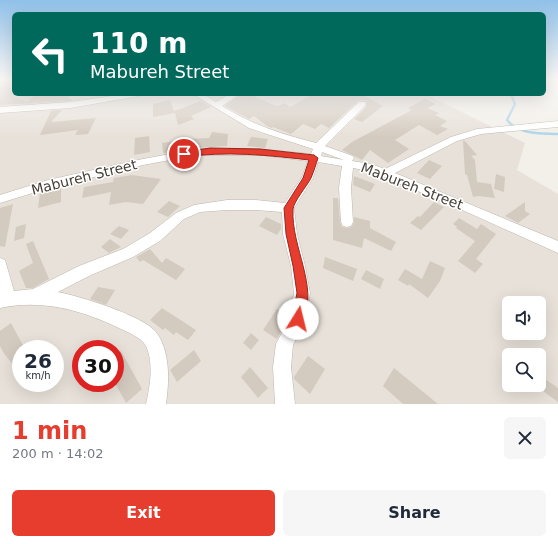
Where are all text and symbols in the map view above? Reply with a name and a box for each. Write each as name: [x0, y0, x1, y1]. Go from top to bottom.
text: 110 m: [90, 27, 187, 60]
icon: left: [24, 28, 76, 80]
text: Mabureh Street: [90, 61, 229, 82]
pin: [167, 137, 201, 171]
icon: arrive: [173, 143, 195, 165]
street label: Mabureh Street: [30, 156, 139, 198]
street label: Mabureh Street: [359, 159, 466, 213]
map controls: [502, 296, 546, 392]
button: sound: [502, 296, 546, 340]
position arrow: [277, 298, 319, 340]
speed limit sign: 30: [72, 340, 124, 392]
button: search: [502, 348, 546, 392]
text: 26: [24, 349, 52, 373]
text: km/h: [25, 370, 51, 381]
text: 1 min: [12, 417, 87, 445]
button: close: [504, 417, 546, 459]
text: 200 m · 14:02: [12, 446, 103, 461]
button: Exit: [12, 490, 275, 536]
button: Share: [283, 490, 546, 536]

